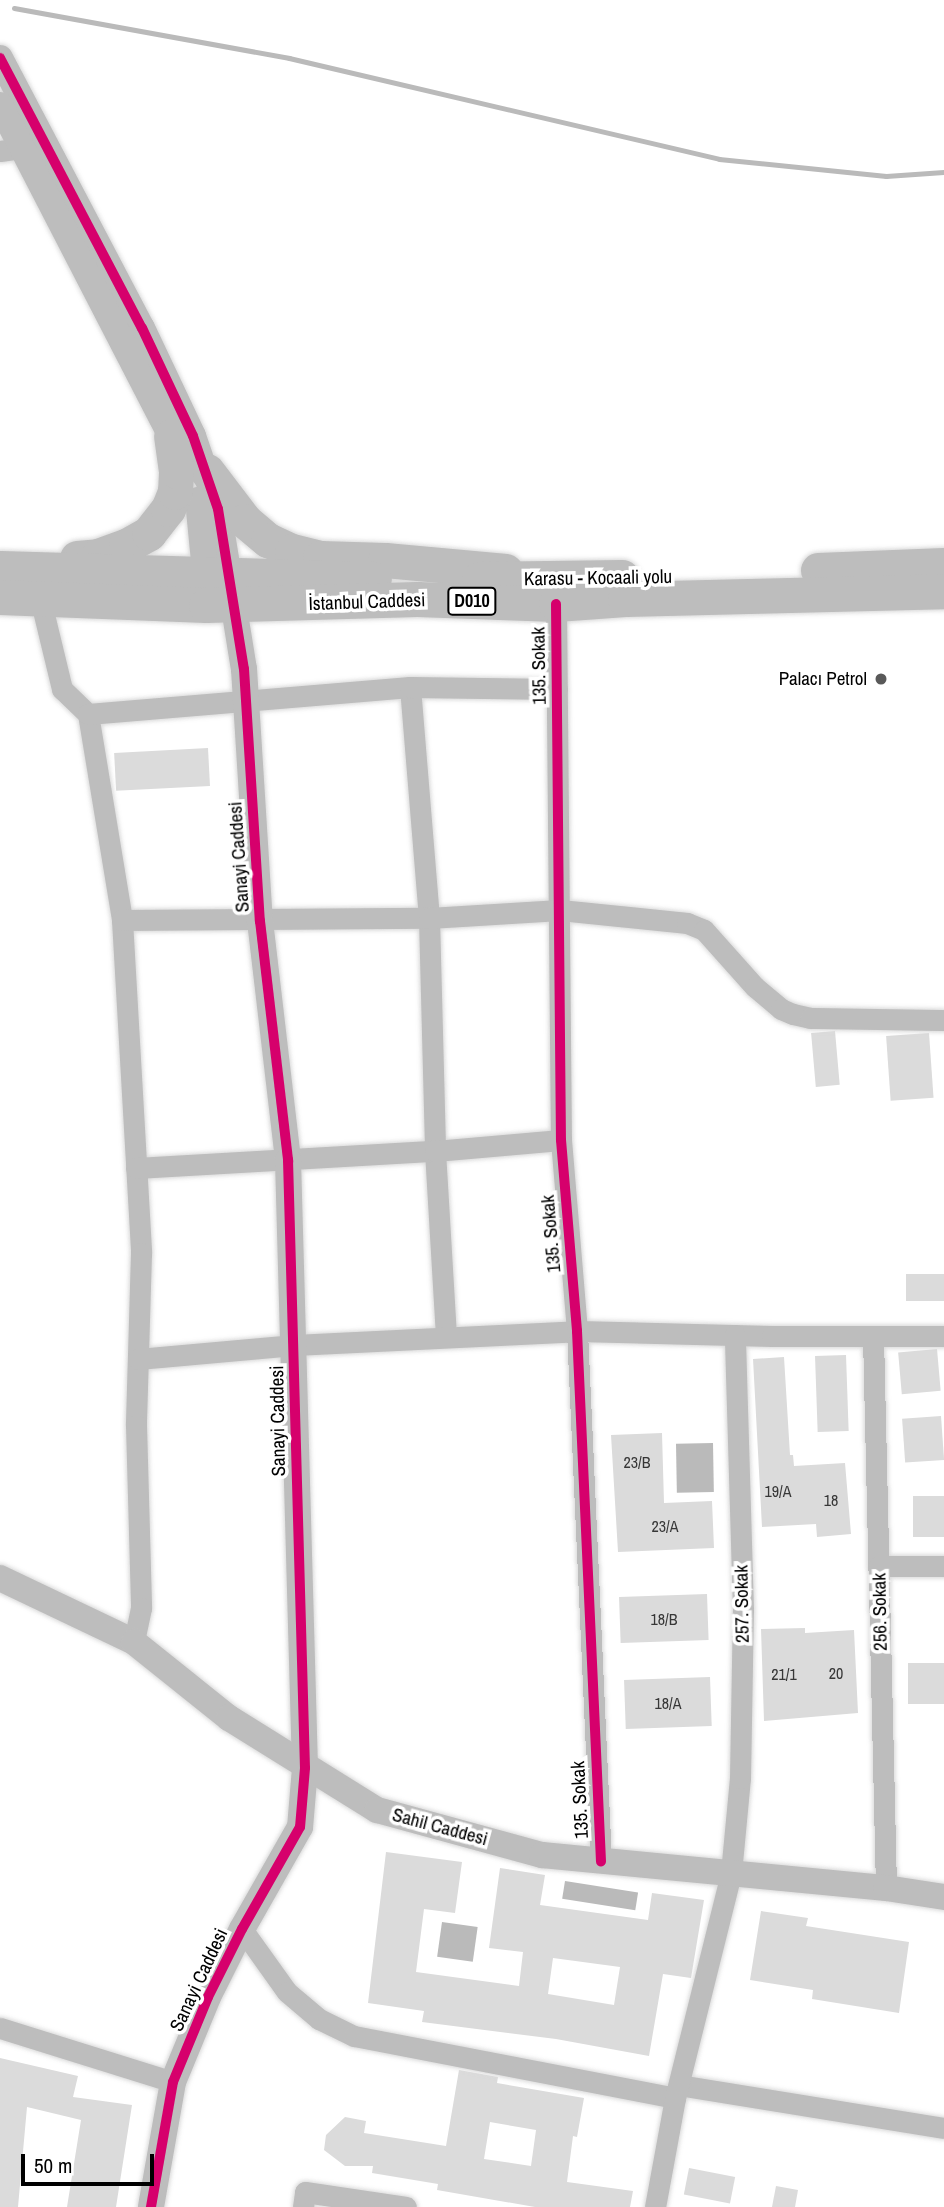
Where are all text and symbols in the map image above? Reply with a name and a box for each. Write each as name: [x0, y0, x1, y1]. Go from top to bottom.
street label: Karasu - Kocaali yolu: [524, 565, 672, 591]
road number: D010: [446, 586, 498, 616]
street label: İstanbul Caddesi: [308, 589, 426, 615]
street label: 135. Sokak: [527, 627, 551, 705]
place label: Palacı Petrol: [779, 668, 867, 690]
marker: Palacı Petrol: [873, 671, 889, 687]
street label: Sanayi Caddesi: [224, 801, 254, 913]
street label: 135. Sokak: [536, 1194, 566, 1274]
street label: Sanayi Caddesi: [266, 1365, 290, 1477]
house number: 23/B: [624, 1452, 650, 1472]
house number: 19/A: [765, 1481, 791, 1501]
house number: 18: [824, 1490, 838, 1510]
house number: 23/A: [652, 1516, 678, 1536]
street label: 257. Sokak: [730, 1565, 754, 1643]
street label: 256. Sokak: [868, 1573, 892, 1651]
house number: 18/B: [651, 1609, 677, 1629]
house number: 20: [829, 1663, 843, 1683]
house number: 21/1: [771, 1664, 797, 1684]
house number: 18/A: [655, 1693, 681, 1713]
street label: 135. Sokak: [567, 1760, 593, 1840]
street label: Sahil Caddesi: [390, 1803, 490, 1851]
street label: Sanayi Caddesi: [165, 1925, 233, 2035]
scale bar: [24, 2140, 158, 2184]
text: 50 m: [34, 2151, 72, 2180]

